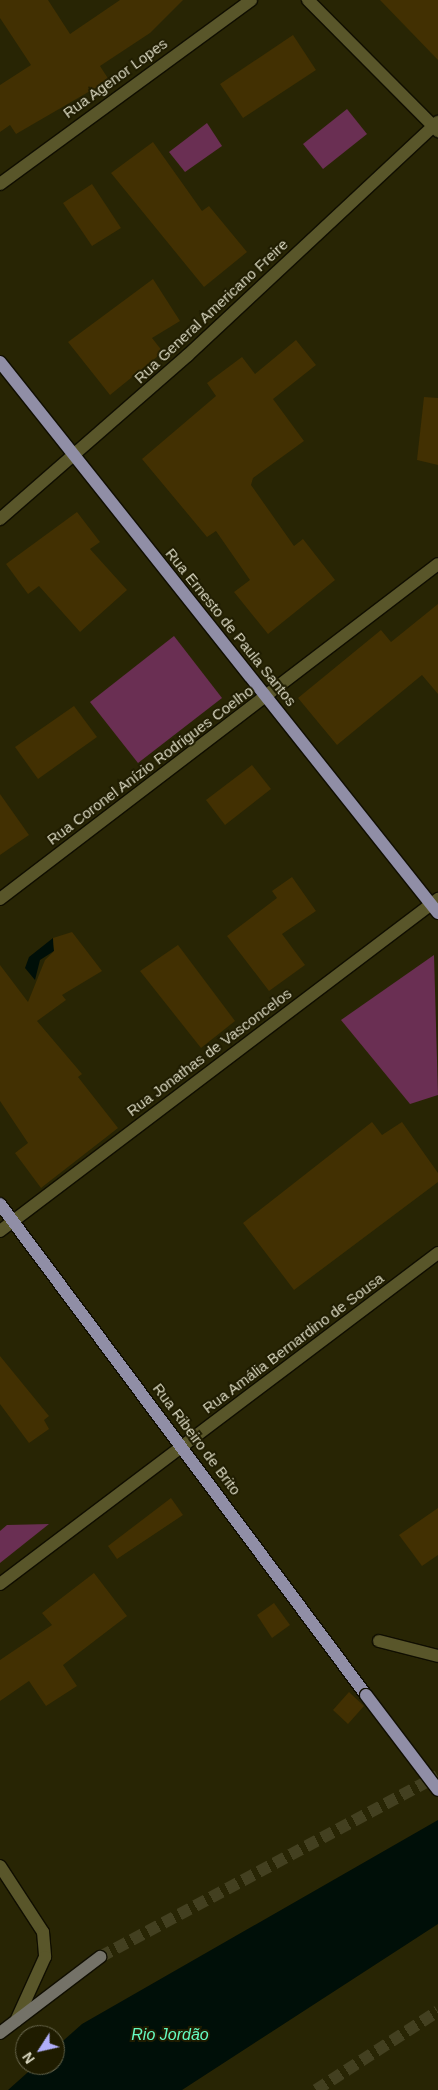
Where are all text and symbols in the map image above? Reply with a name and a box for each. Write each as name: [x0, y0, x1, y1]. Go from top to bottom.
street label: Rua Agenor Lopes: [59, 34, 171, 122]
street label: Rua General Americano Freire: [130, 235, 292, 387]
street label: Rua Ernesto de Paula Santos: [162, 545, 300, 709]
street label: Rua Coronel Anízio Rodrigues Coelho: [43, 681, 257, 849]
street label: Rua Jonathas de Vasconcelos: [123, 984, 295, 1120]
street label: Rua Amália Bernardino de Sousa: [199, 1269, 387, 1417]
street label: Rua Ribeiro de Brito: [149, 1380, 245, 1498]
north arrow: [15, 2025, 65, 2075]
water label: Rio Jordão: [131, 2025, 209, 2045]
text: N: [19, 2049, 38, 2067]

